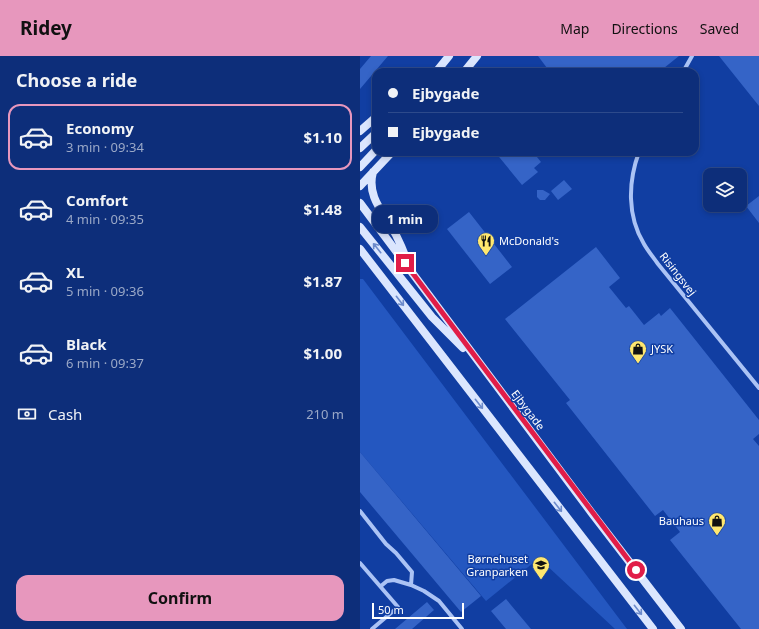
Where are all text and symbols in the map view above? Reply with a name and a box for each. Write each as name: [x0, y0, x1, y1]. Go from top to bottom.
text: Ridey: [20, 15, 72, 41]
text: Map: [560, 19, 589, 38]
text: Directions: [611, 19, 678, 38]
text: Saved: [700, 19, 739, 38]
text: Choose a ride: [16, 68, 137, 92]
text: Ejbygade: [412, 83, 480, 103]
text: Economy: [66, 118, 134, 138]
icon: car: [18, 119, 54, 155]
text: Ejbygade: [412, 122, 480, 142]
text: $1.10: [303, 127, 342, 147]
text: 3 min · 09:34: [66, 138, 144, 156]
map controls: [703, 168, 747, 212]
button: layers: [703, 168, 747, 212]
text: Comfort: [66, 190, 128, 210]
icon: car: [18, 191, 54, 227]
text: $1.48: [303, 199, 342, 219]
callout: 1 min: [372, 205, 438, 233]
text: 4 min · 09:35: [66, 210, 144, 228]
text: 1 min: [387, 210, 423, 228]
restaurant icon: McDonald's: [476, 231, 496, 256]
place label: McDonald's: [499, 233, 559, 248]
one-way arrow: [373, 242, 381, 253]
street label: Risingsvej: [657, 249, 700, 299]
route end: [396, 254, 414, 272]
text: XL: [66, 262, 84, 282]
icon: car: [18, 263, 54, 299]
text: $1.87: [303, 271, 342, 291]
text: 5 min · 09:36: [66, 282, 144, 300]
one-way arrow: [395, 295, 404, 306]
text: Black: [66, 334, 106, 354]
icon: car: [18, 335, 54, 371]
shop icon: JYSK: [628, 339, 648, 364]
place label: JYSK: [650, 341, 673, 356]
text: $1.00: [303, 343, 342, 363]
text: 6 min · 09:37: [66, 354, 144, 372]
street label: Ejbygade: [508, 386, 549, 433]
one-way arrow: [475, 398, 483, 409]
icon: cash: [16, 403, 38, 425]
text: Cash: [48, 404, 82, 424]
text: 210 m: [306, 405, 344, 423]
one-way arrow: [554, 501, 563, 512]
shop icon: Bauhaus: [707, 511, 727, 536]
place label: Bauhaus: [659, 513, 704, 528]
place label: Børnehuset Granparken: [466, 551, 528, 579]
school or university icon: Børnehuset Granparken: [531, 555, 551, 580]
route start: [627, 561, 645, 579]
button: Confirm: [16, 575, 344, 621]
scale bar: [372, 601, 464, 620]
text: 50 m: [378, 602, 404, 617]
one-way arrow: [634, 604, 642, 615]

